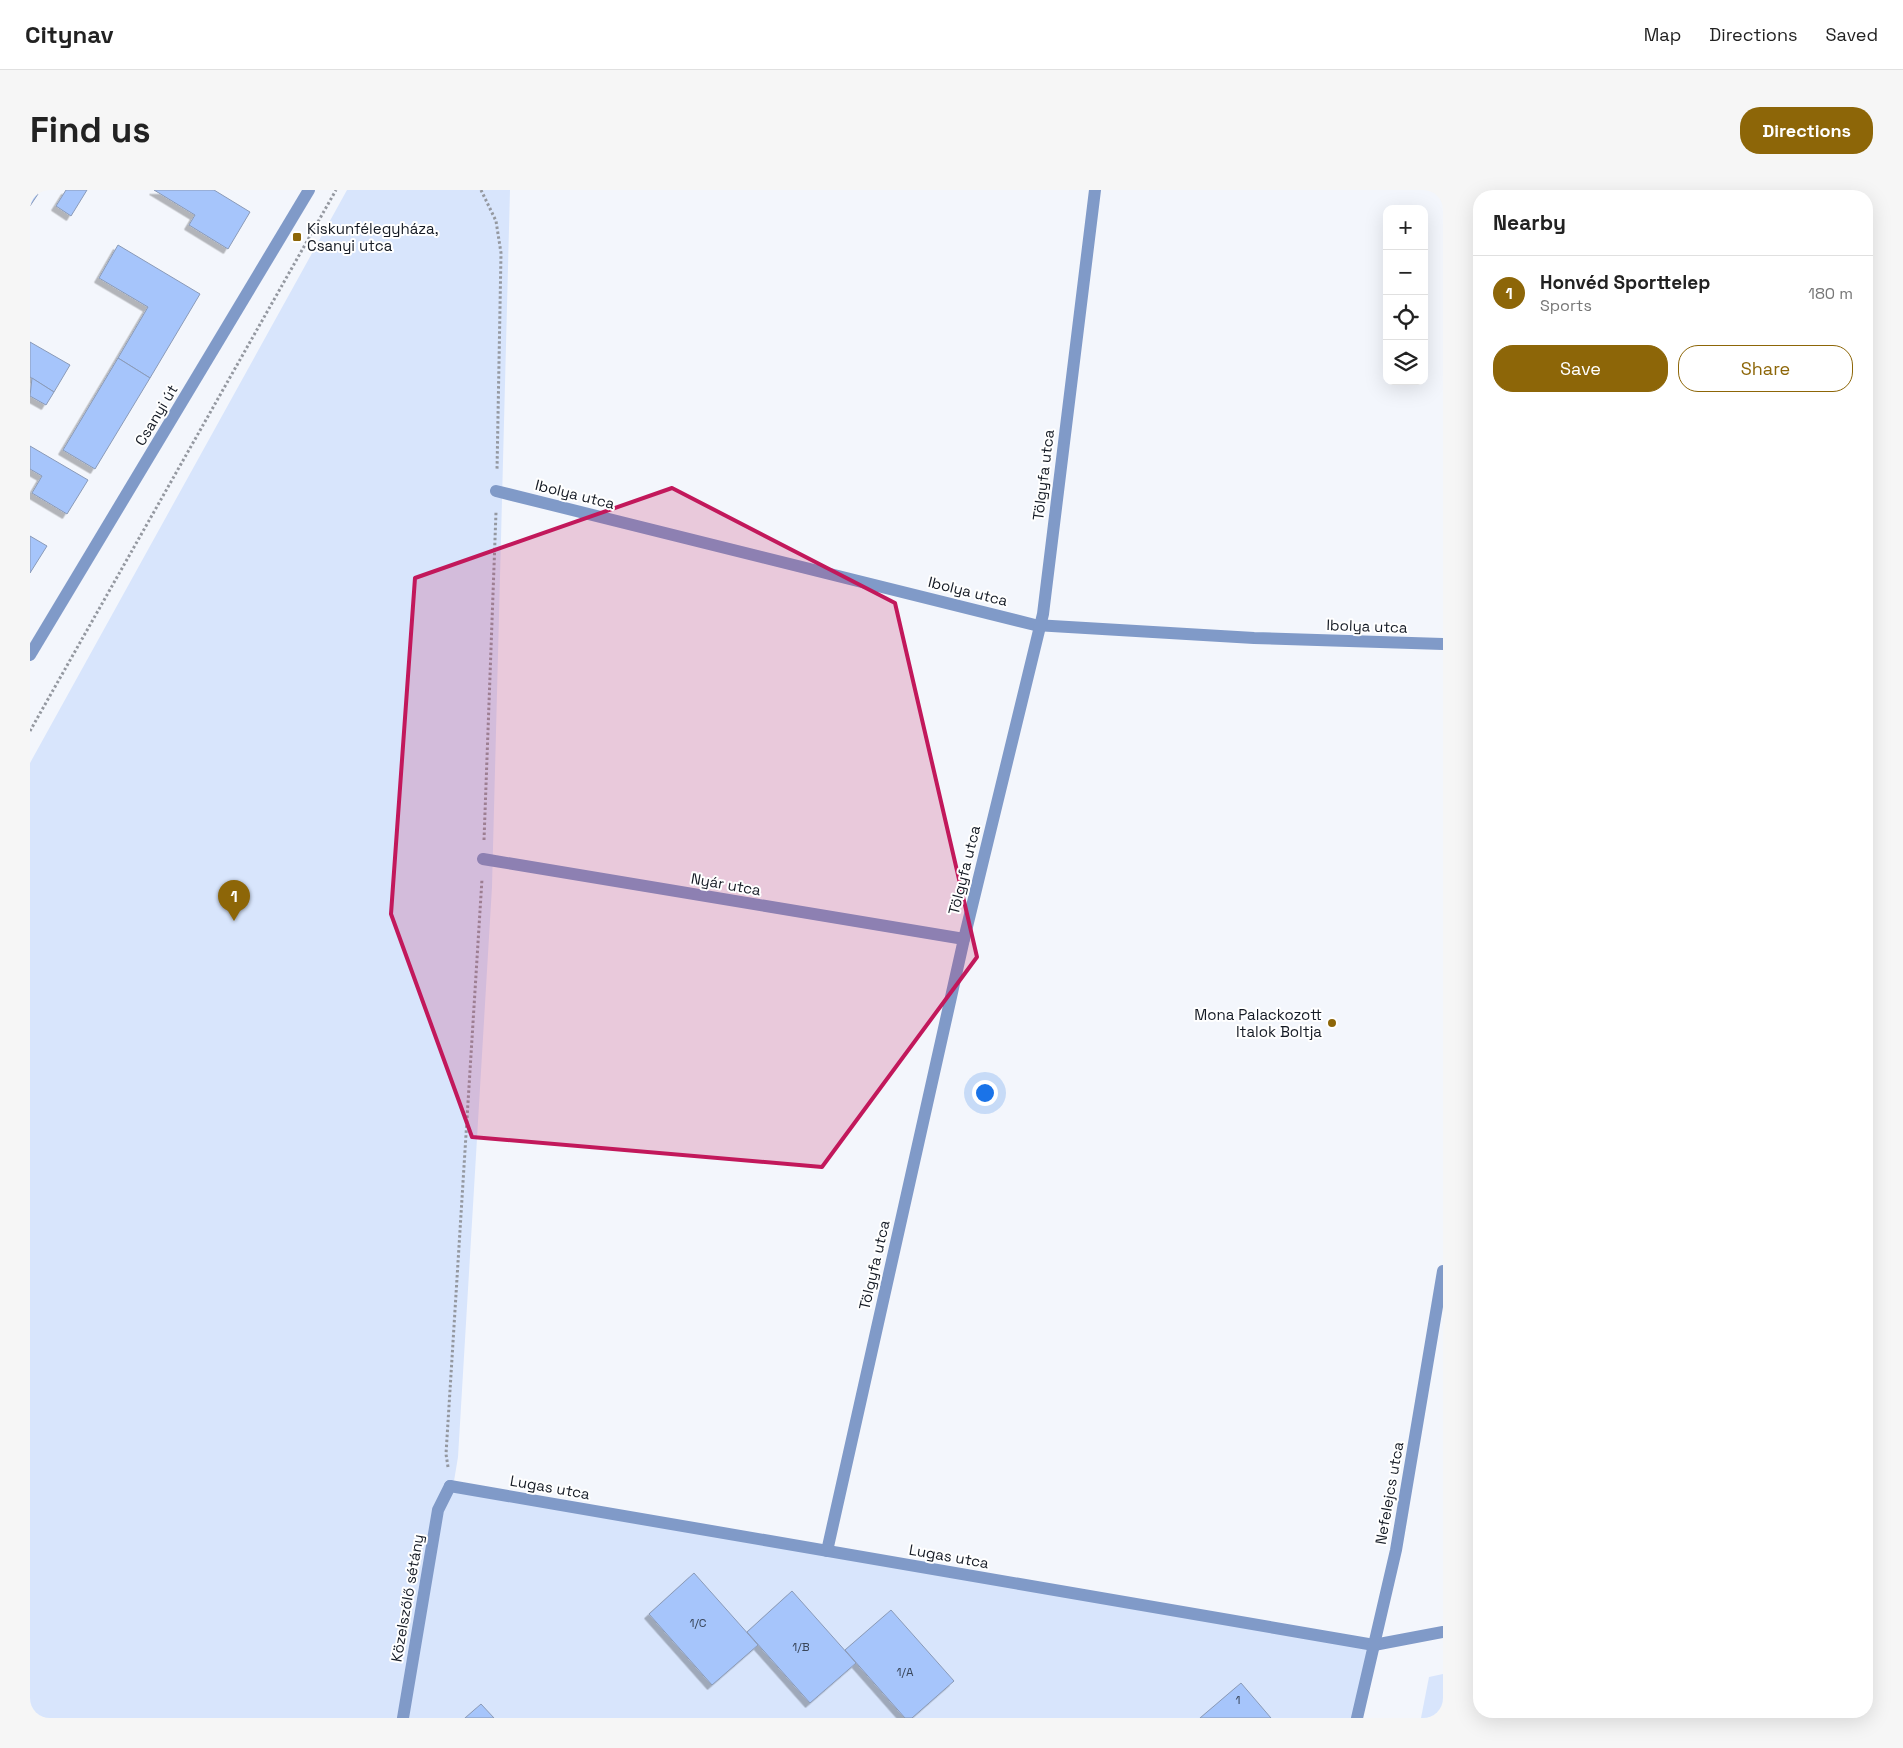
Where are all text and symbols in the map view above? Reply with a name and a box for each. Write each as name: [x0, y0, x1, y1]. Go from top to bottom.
text: Citynav: [25, 19, 114, 50]
text: Map: [1644, 23, 1681, 46]
text: Directions: [1709, 23, 1798, 46]
text: Saved: [1826, 23, 1878, 46]
button: Directions: [1740, 107, 1873, 154]
text: Find us: [30, 108, 151, 152]
map controls: [1383, 205, 1428, 385]
button: +: [1383, 205, 1428, 250]
text: Nearby: [1493, 209, 1566, 236]
place label: Kiskunfélegyháza, Csanyi utca: [307, 219, 438, 255]
marker: Kiskunfélegyháza, Csanyi utca: [291, 231, 303, 243]
button: −: [1383, 250, 1428, 295]
text: Honvéd Sporttelep: [1540, 270, 1710, 295]
text: 1: [1505, 283, 1513, 304]
text: 180 m: [1808, 283, 1853, 304]
button: locate: [1383, 295, 1428, 340]
text: Sports: [1540, 295, 1592, 316]
button: layers: [1383, 340, 1428, 385]
button: Save: [1493, 345, 1668, 392]
button: Share: [1678, 345, 1853, 392]
street label: Csanyi út: [130, 381, 182, 449]
street label: Tölgyfa utca: [1028, 428, 1058, 522]
street label: Ibolya utca: [533, 475, 617, 513]
street label: Ibolya utca: [926, 572, 1010, 610]
street label: Ibolya utca: [1326, 615, 1408, 637]
street label: Tölgyfa utca: [944, 823, 984, 917]
street label: Nyár utca: [690, 869, 763, 900]
pin: 1: [218, 880, 250, 921]
place label: Mona Palackozott Italok Boltja: [1194, 1005, 1322, 1041]
marker: Mona Palackozott Italok Boltja: [1326, 1017, 1338, 1029]
your location: [972, 1080, 998, 1106]
street label: Tölgyfa utca: [854, 1218, 894, 1312]
street label: Nefelejcs utca: [1371, 1440, 1407, 1546]
street label: Lugas utca: [509, 1471, 592, 1503]
street label: Közelszőlő sétány: [386, 1533, 428, 1663]
street label: Lugas utca: [908, 1540, 991, 1572]
house number: 1/C: [689, 1615, 707, 1631]
house number: 1/B: [792, 1639, 810, 1655]
house number: 1/A: [897, 1664, 914, 1680]
house number: 1: [1235, 1692, 1241, 1708]

